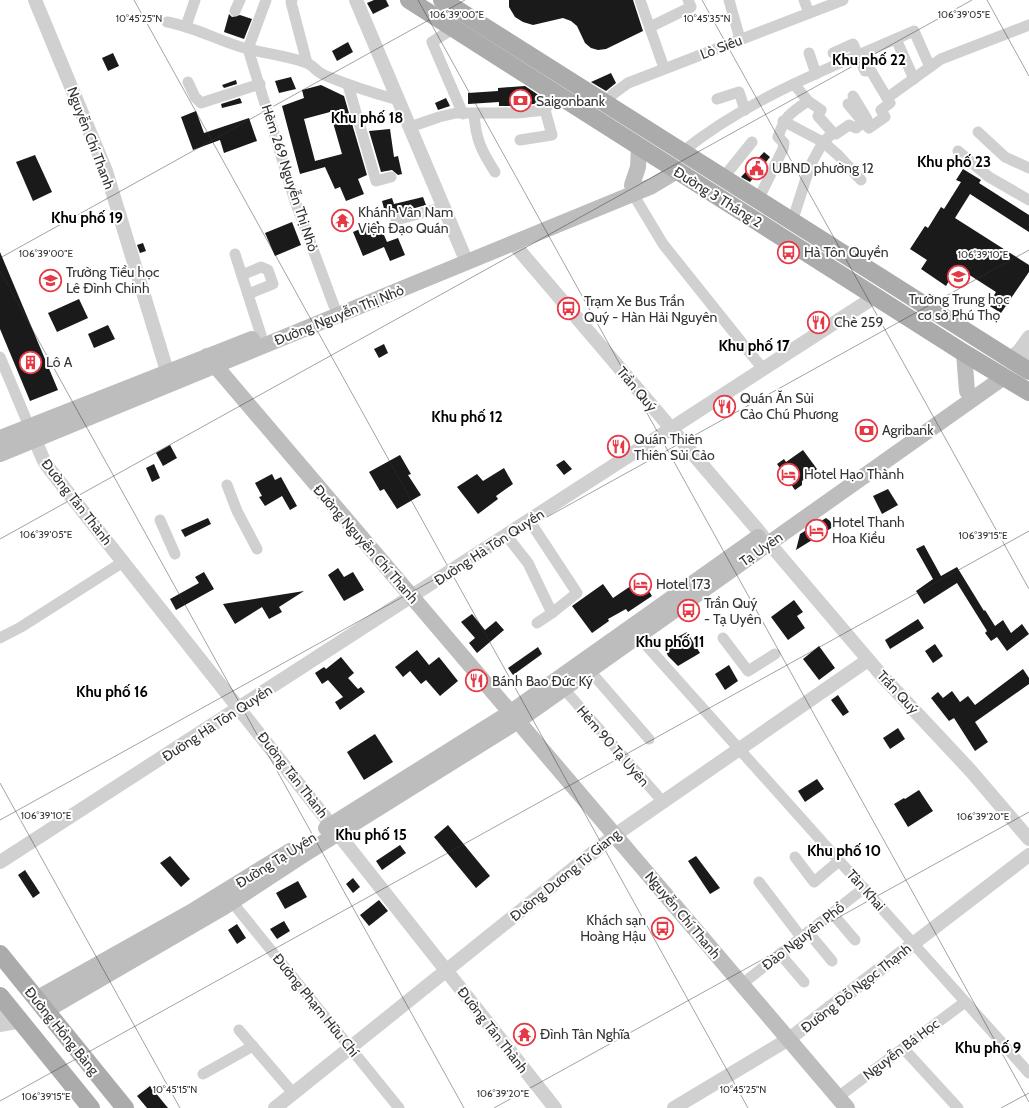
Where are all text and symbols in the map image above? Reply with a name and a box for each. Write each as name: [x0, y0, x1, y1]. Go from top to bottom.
text: 106°39'00"E: [430, 8, 485, 21]
text: 106°39'05"E: [938, 8, 991, 21]
text: 10°45'25"N: [116, 12, 162, 25]
text: 10°45'35"N: [684, 12, 730, 25]
street label: Lò Siêu: [698, 31, 744, 63]
district label: Khu phố 22: [832, 51, 906, 69]
street label: Nguyễn Chí Thanh: [63, 84, 119, 192]
bank icon: Saigonbank: [507, 88, 533, 114]
place label: Saigonbank: [536, 92, 606, 110]
street label: Hẻm 269 Nguyễn Thị Nhỏ: [258, 102, 322, 254]
district label: Khu phố 18: [331, 109, 403, 127]
district label: Khu phố 23: [917, 153, 991, 171]
public building icon: UBND phường 12: [743, 155, 769, 181]
place label: UBND phường 12: [772, 159, 874, 177]
street label: Đường 3 Tháng 2: [670, 163, 766, 231]
place label: Khánh Vân Nam Viện Đạo Quán: [358, 203, 453, 237]
temple icon: Khánh Vân Nam Viện Đạo Quán: [330, 207, 356, 233]
district label: Khu phố 19: [51, 209, 123, 227]
bus stop icon: Hà Tôn Quyền: [776, 239, 802, 265]
place label: Hà Tôn Quyền: [804, 243, 889, 261]
text: 106°39'00"E: [19, 247, 74, 260]
text: 106°39'10"E: [958, 248, 1009, 261]
place label: Trường Tiểu học Lê Đình Chinh: [66, 263, 159, 297]
school or university icon: Trường Trung học cơ sở Phú Thọ: [946, 264, 972, 290]
school or university icon: Trường Tiểu học Lê Đình Chinh: [37, 267, 63, 293]
street label: Đường Nguyễn Thị Nhỏ: [272, 281, 407, 349]
place label: Trường Trung học cơ sở Phú Thọ: [908, 290, 1010, 324]
place label: Trạm Xe Bus Trần Quý - Hàn Hải Nguyên: [584, 292, 717, 326]
bus stop icon: Trạm Xe Bus Trần Quý - Hàn Hải Nguyên: [556, 296, 582, 322]
restaurant icon: Chè 259: [806, 309, 832, 335]
place label: Chè 259: [834, 313, 883, 331]
district label: Khu phố 17: [718, 337, 790, 355]
building icon: Lô A: [17, 349, 43, 375]
place label: Lô A: [46, 353, 73, 371]
street label: Trần Quý: [613, 363, 661, 415]
place label: Quán Ăn Sủi Cảo Chú Phương: [740, 389, 839, 423]
restaurant icon: Quán Ăn Sủi Cảo Chú Phương: [712, 393, 738, 419]
district label: Khu phố 12: [431, 408, 503, 426]
bank icon: Agribank: [853, 417, 879, 443]
place label: Agribank: [882, 421, 934, 439]
place label: Quán Thiên Thiên Sủi Cảo: [634, 430, 715, 464]
restaurant icon: Quán Thiên Thiên Sủi Cảo: [606, 434, 632, 460]
street label: Đường Tân Thành: [38, 455, 116, 549]
hotel icon: Hotel Hạo Thành: [776, 461, 802, 487]
place label: Hotel Hạo Thành: [804, 465, 904, 483]
street label: Đường Nguyễn Chí Thanh: [309, 481, 423, 607]
street label: Đường Hà Tôn Quyền: [431, 505, 548, 589]
place label: Hotel Thanh Hoa Kiều: [832, 513, 905, 547]
hotel icon: Hotel Thanh Hoa Kiều: [804, 517, 830, 543]
text: 106°39'05"E: [20, 528, 73, 541]
street label: Tạ Uyên: [736, 528, 786, 570]
text: 106°39'15"E: [959, 529, 1008, 542]
hotel icon: Hotel 173: [627, 571, 653, 597]
place label: Hotel 173: [656, 575, 711, 593]
place label: Trần Quý - Tạ Uyên: [704, 594, 762, 628]
bus stop icon: Trần Quý - Tạ Uyên: [676, 598, 702, 624]
district label: Khu phố 11: [635, 633, 705, 651]
street label: Trần Quý: [873, 666, 923, 718]
restaurant icon: Bánh Bao Đức Ký: [464, 668, 490, 694]
place label: Bánh Bao Đức Ký: [492, 672, 593, 690]
street label: Đường Hà Tôn Quyền: [159, 681, 276, 765]
district label: Khu phố 16: [76, 683, 148, 701]
street label: Hẻm 90 Tạ Uyên: [573, 702, 653, 790]
street label: Đường Tân Thành: [254, 728, 332, 822]
text: 106°39'10"E: [21, 809, 72, 822]
text: 106°39'20"E: [957, 810, 1010, 823]
street label: Đường Dương Tử Giang: [506, 824, 625, 925]
district label: Khu phố 15: [335, 826, 407, 844]
street label: Đường Tạ Uyên: [232, 828, 320, 892]
district label: Khu phố 10: [807, 842, 881, 860]
street label: Tân Khai: [843, 866, 889, 914]
street label: Nguyễn Chí Thanh: [641, 868, 725, 962]
street label: Đào Nguyên Phổ: [758, 898, 848, 974]
place label: Khách sạn Hoàng Hậu: [580, 911, 646, 945]
bus stop icon: Khách sạn Hoàng Hậu: [649, 915, 675, 941]
street label: Đường Đỗ Ngọc Thạnh: [797, 939, 915, 1037]
street label: Đường Phạm Hữu Chí: [269, 950, 363, 1060]
street label: Đường Hồng Bàng: [21, 983, 104, 1080]
street label: Đường Tân Thành: [454, 983, 532, 1077]
street label: Nguyễn Bá Học: [859, 1014, 943, 1084]
temple icon: Đình Tân Nghĩa: [512, 1021, 538, 1047]
place label: Đình Tân Nghĩa: [540, 1025, 630, 1043]
district label: Khu phố 9: [955, 1039, 1021, 1057]
text: 10°45'15"N: [153, 1083, 197, 1096]
text: 10°45'25"N: [720, 1083, 766, 1096]
text: 106°39'20"E: [477, 1087, 530, 1100]
text: 106°39'15"E: [22, 1090, 71, 1103]

